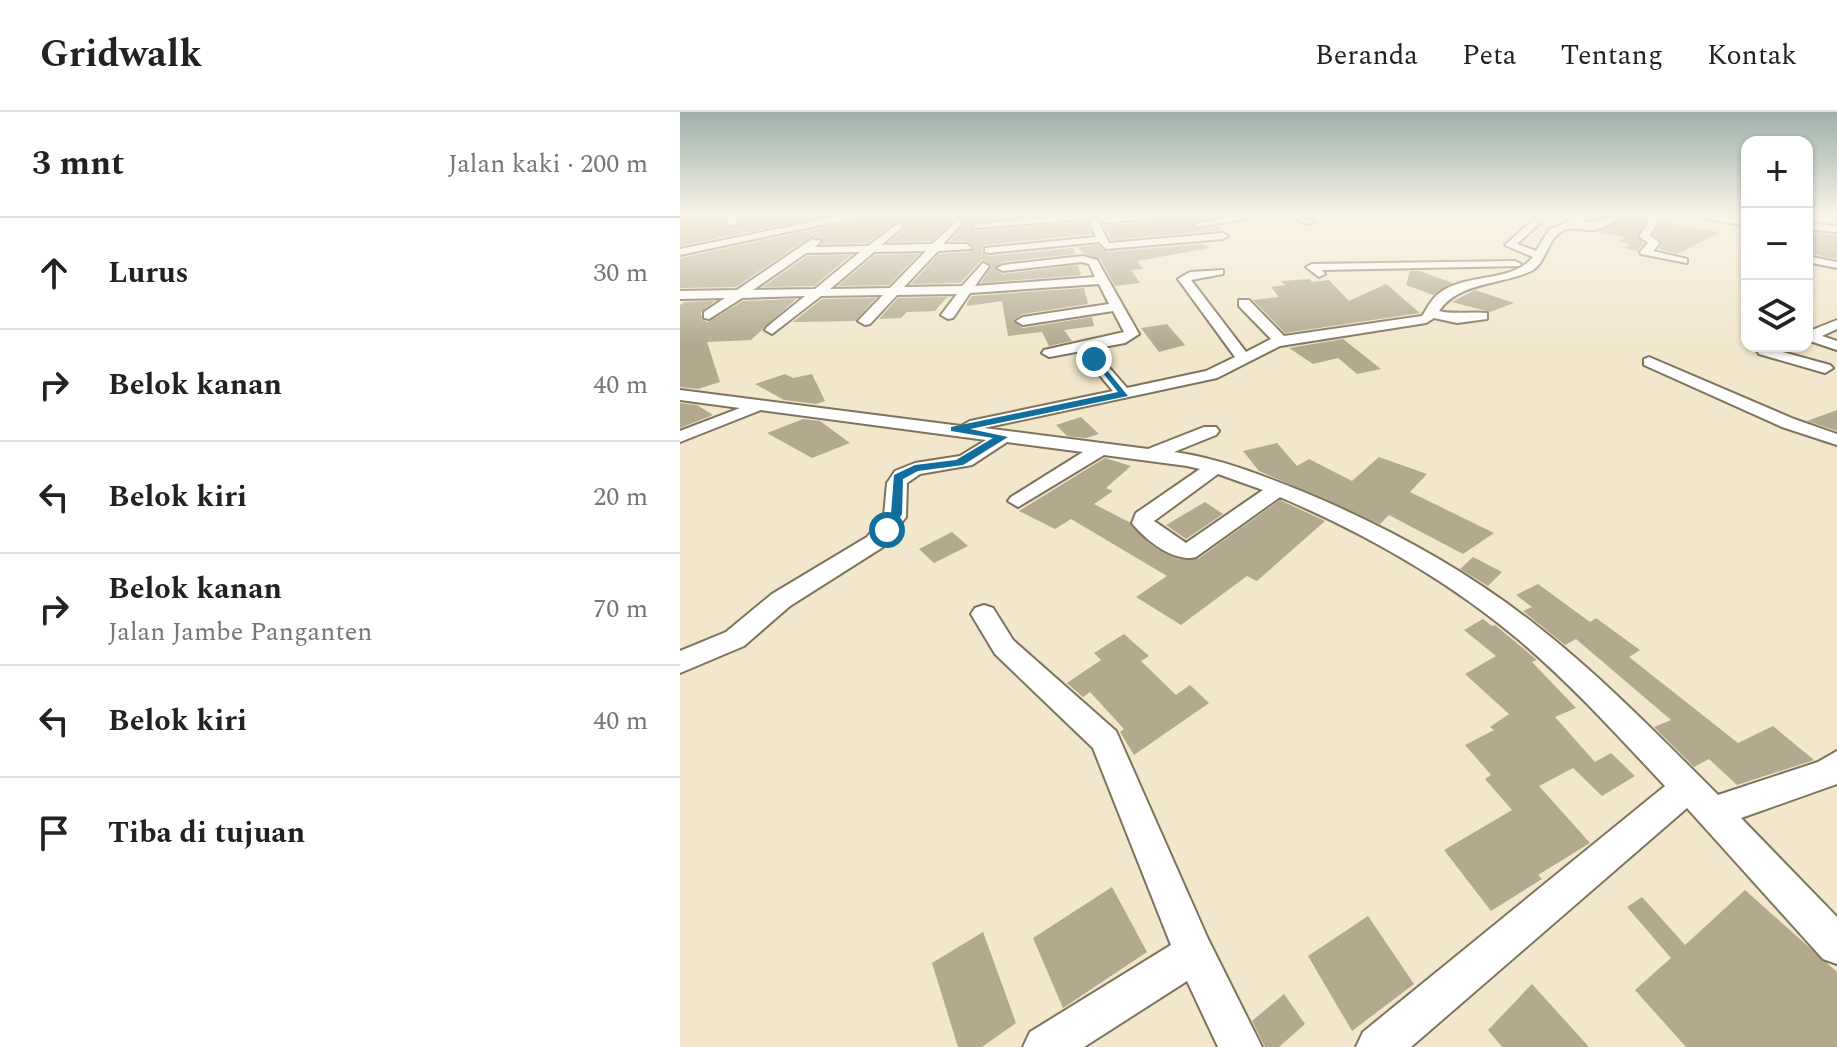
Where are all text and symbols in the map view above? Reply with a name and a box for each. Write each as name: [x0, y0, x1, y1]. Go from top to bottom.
text: Gridwalk: [40, 26, 202, 84]
text: Beranda: [1315, 34, 1418, 77]
text: Peta: [1462, 34, 1517, 77]
text: Tentang: [1561, 34, 1663, 77]
text: Kontak: [1707, 34, 1797, 77]
map controls: [1741, 136, 1813, 352]
button: +: [1741, 136, 1813, 208]
text: 3 mnt: [32, 138, 124, 190]
text: Jalan kaki · 200 m: [448, 144, 648, 184]
button: −: [1741, 208, 1813, 280]
text: Lurus: [108, 250, 189, 296]
icon: ahead: [32, 251, 76, 295]
text: 30 m: [593, 253, 648, 293]
button: layers: [1741, 280, 1813, 352]
route end: [1076, 341, 1112, 377]
text: Belok kanan: [108, 362, 282, 408]
icon: right: [32, 363, 76, 407]
text: 40 m: [593, 365, 648, 405]
text: Belok kiri: [108, 474, 247, 520]
icon: left: [32, 475, 76, 519]
text: 20 m: [593, 477, 648, 517]
route start: [869, 512, 905, 548]
text: Belok kanan: [108, 566, 282, 612]
icon: right: [32, 587, 76, 631]
text: 70 m: [593, 589, 648, 629]
text: Jalan Jambe Panganten: [108, 612, 372, 652]
text: Belok kiri: [108, 698, 247, 744]
icon: left: [32, 699, 76, 743]
text: 40 m: [593, 701, 648, 741]
text: Tiba di tujuan: [108, 810, 305, 856]
icon: arrive: [32, 811, 76, 855]

